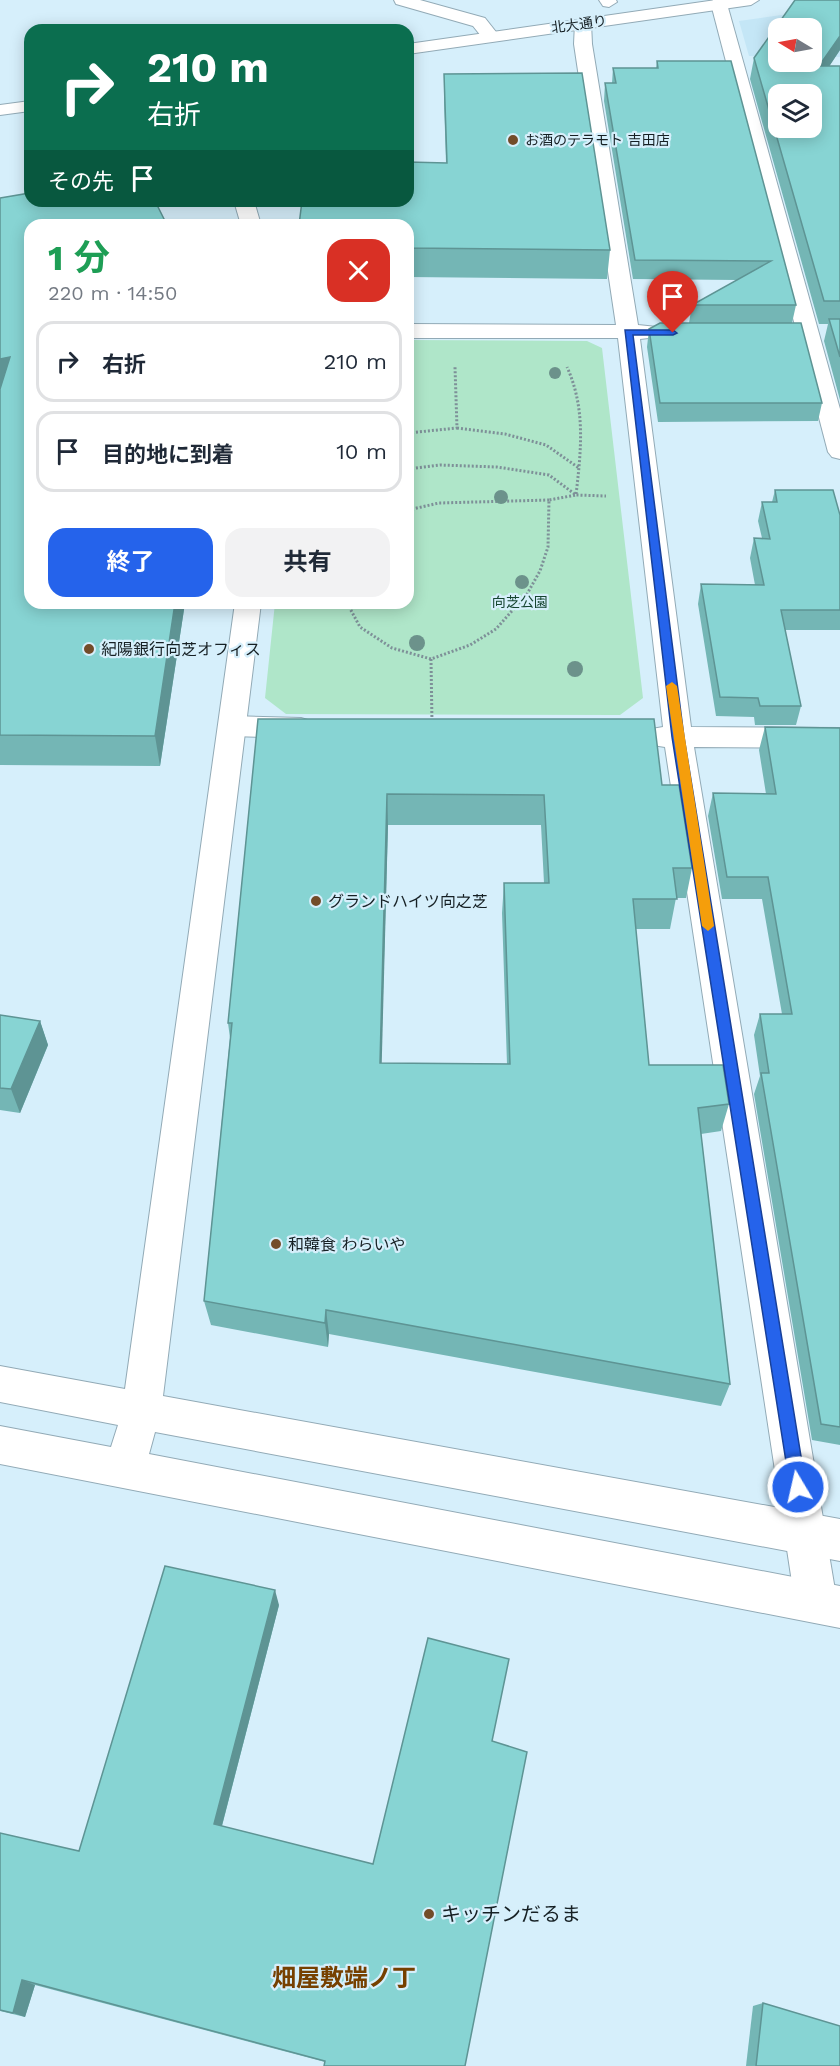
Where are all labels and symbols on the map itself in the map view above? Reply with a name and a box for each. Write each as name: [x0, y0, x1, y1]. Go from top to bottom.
street label: 北大通り: [550, 12, 608, 36]
north arrow: [768, 18, 822, 72]
place label: お酒のテラモト 吉田店: [525, 132, 670, 148]
marker: お酒のテラモト 吉田店: [506, 133, 520, 147]
pin: [647, 271, 698, 333]
park label: 向芝公園: [492, 594, 548, 610]
place label: 紀陽銀行向芝オフィス: [101, 640, 261, 659]
marker: 紀陽銀行向芝オフィス: [82, 642, 96, 656]
place label: グランドハイツ向之芝: [328, 892, 488, 911]
marker: グランドハイツ向之芝: [309, 894, 323, 908]
place label: 和韓食 わらいや: [288, 1235, 405, 1254]
marker: 和韓食 わらいや: [269, 1237, 283, 1251]
position arrow: [766, 1455, 830, 1519]
place label: キッチンだるま: [441, 1902, 581, 1926]
marker: キッチンだるま: [422, 1907, 436, 1921]
district label: 畑屋敷端ノ丁: [272, 1964, 416, 1992]

